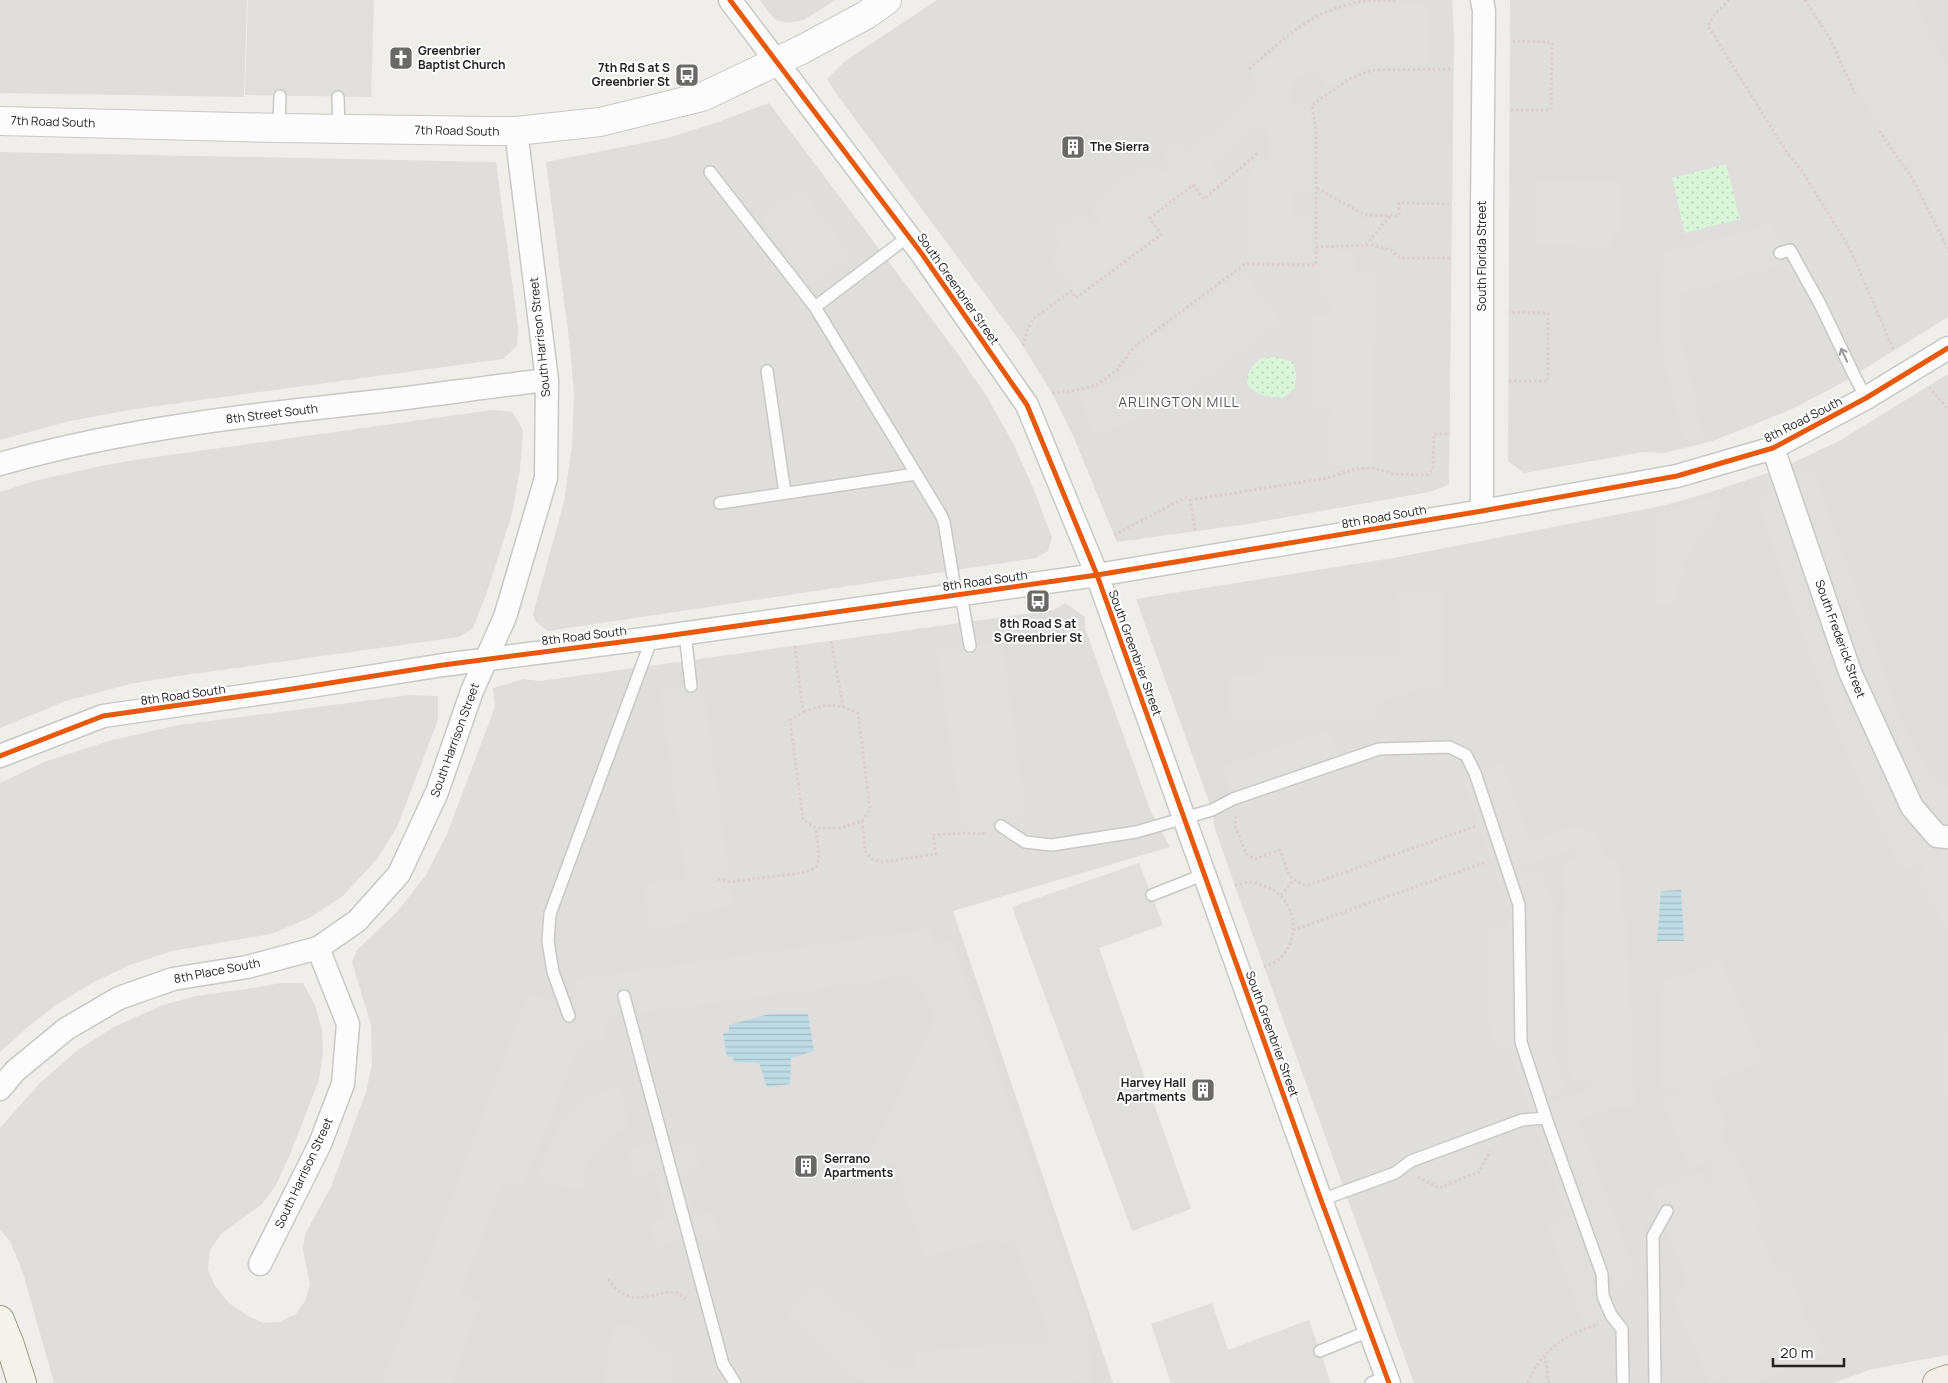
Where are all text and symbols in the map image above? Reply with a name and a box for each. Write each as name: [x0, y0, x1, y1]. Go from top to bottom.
place label: Greenbrier Baptist Church: [418, 42, 506, 73]
church icon: Greenbrier Baptist Church: [388, 45, 414, 71]
place label: 7th Rd S at S Greenbrier St: [592, 59, 670, 90]
bus stop icon: 7th Rd S at S Greenbrier St: [674, 62, 700, 88]
street label: 7th Road South: [10, 112, 96, 131]
street label: 7th Road South: [414, 121, 500, 140]
building icon: The Sierra: [1060, 134, 1086, 160]
place label: The Sierra: [1090, 138, 1149, 155]
street label: South Florida Street: [1473, 201, 1490, 311]
street label: South Greenbrier Street: [913, 229, 1004, 348]
street label: South Harrison Street: [525, 276, 554, 398]
one-way arrow: [1839, 348, 1848, 363]
district label: ARLINGTON MILL: [1118, 392, 1240, 411]
street label: 8th Road South: [1761, 393, 1845, 447]
street label: 8th Street South: [225, 399, 319, 428]
street label: 8th Road South: [1340, 501, 1428, 532]
street label: 8th Road South: [941, 566, 1029, 595]
street label: South Frederick Street: [1811, 577, 1870, 701]
bus stop icon: 8th Road S at S Greenbrier St: [1025, 588, 1051, 614]
street label: South Greenbrier Street: [1105, 588, 1166, 718]
place label: 8th Road S at S Greenbrier St: [994, 615, 1082, 646]
street label: 8th Road South: [540, 622, 628, 649]
street label: 8th Road South: [139, 680, 227, 709]
street label: South Harrison Street: [426, 680, 483, 799]
street label: 8th Place South: [172, 954, 261, 987]
street label: South Greenbrier Street: [1242, 969, 1303, 1099]
place label: Harvey Hall Apartments: [1117, 1074, 1186, 1105]
building icon: Harvey Hall Apartments: [1190, 1077, 1216, 1103]
street label: South Harrison Street: [270, 1114, 337, 1231]
place label: Serrano Apartments: [824, 1150, 894, 1181]
building icon: Serrano Apartments: [793, 1153, 819, 1179]
scale bar: [1773, 1336, 1844, 1368]
text: 20 m: [1780, 1342, 1813, 1363]

